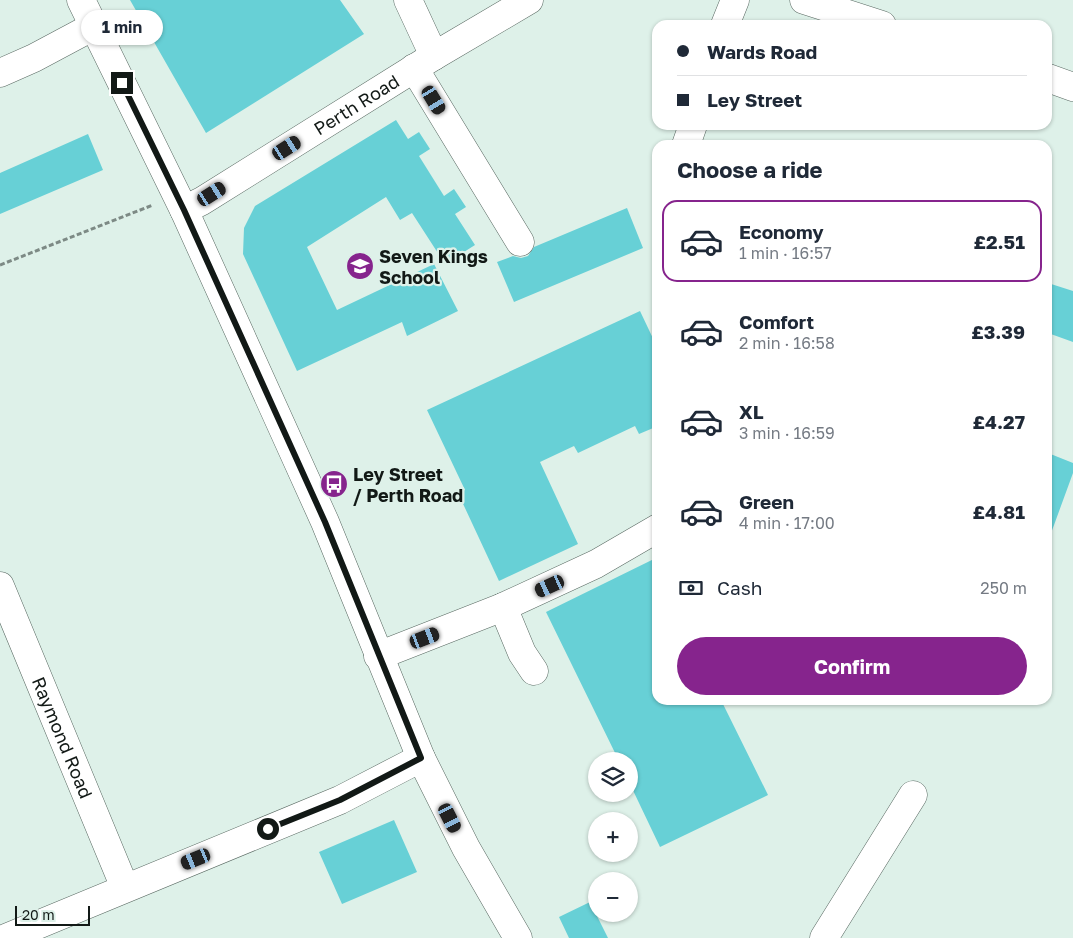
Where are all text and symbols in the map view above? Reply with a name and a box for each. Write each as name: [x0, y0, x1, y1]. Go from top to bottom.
callout: 1 min: [81, 11, 163, 46]
text: 1 min: [102, 17, 142, 37]
text: Wards Road: [707, 40, 817, 63]
street label: Perth Road: [310, 70, 403, 139]
route end: [111, 72, 133, 94]
car: [419, 83, 448, 117]
text: Ley Street: [707, 88, 802, 111]
car: [270, 134, 303, 162]
text: Choose a ride: [677, 156, 823, 183]
car: [195, 180, 228, 208]
icon: car: [679, 219, 724, 264]
text: Economy: [739, 220, 824, 243]
text: £2.51: [973, 230, 1025, 253]
text: 1 min · 16:57: [739, 243, 832, 263]
place label: Seven Kings School: [379, 245, 488, 288]
school or university icon: Seven Kings School: [345, 251, 375, 281]
icon: car: [679, 309, 724, 354]
text: Comfort: [739, 310, 814, 333]
text: £3.39: [971, 320, 1025, 343]
text: 2 min · 16:58: [739, 333, 835, 353]
icon: car: [679, 399, 724, 444]
text: XL: [739, 400, 764, 423]
text: £4.27: [973, 410, 1025, 433]
text: 3 min · 16:59: [739, 423, 835, 443]
place label: Ley Street / Perth Road: [353, 463, 463, 506]
bus stop icon: Ley Street / Perth Road: [319, 469, 349, 499]
icon: car: [679, 489, 724, 534]
text: Green: [739, 490, 794, 513]
text: £4.81: [973, 500, 1025, 523]
text: 4 min · 17:00: [739, 513, 835, 533]
car: [533, 573, 566, 599]
icon: cash: [677, 574, 705, 602]
text: Cash: [717, 576, 762, 599]
text: 250 m: [980, 578, 1027, 598]
car: [408, 626, 441, 650]
button: Confirm: [677, 637, 1027, 695]
street label: Raymond Road: [28, 673, 98, 802]
map controls: [588, 752, 638, 922]
button: layers: [588, 752, 638, 802]
car: [436, 801, 463, 835]
button: +: [588, 812, 638, 862]
route start: [257, 818, 279, 840]
car: [179, 846, 212, 872]
button: −: [588, 872, 638, 922]
scale bar: [15, 903, 90, 926]
text: 20 m: [22, 906, 55, 923]

